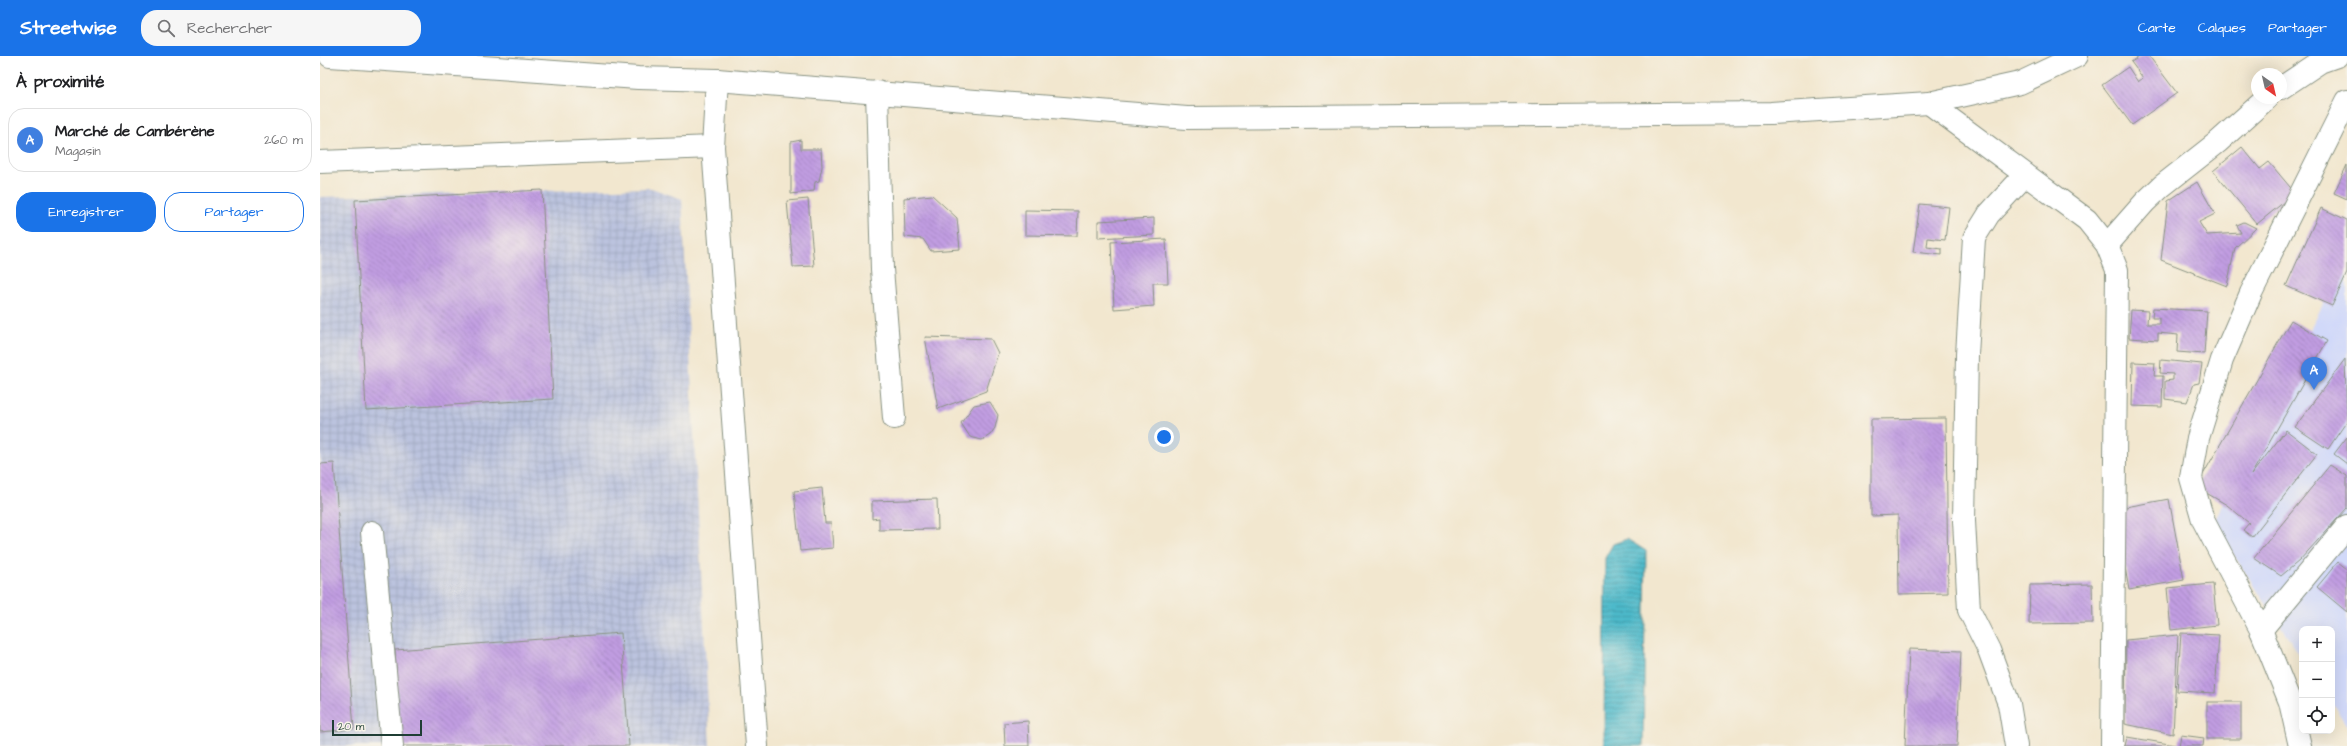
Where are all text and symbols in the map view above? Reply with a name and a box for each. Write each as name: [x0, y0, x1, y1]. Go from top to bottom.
search box: [141, 10, 421, 46]
text: Streetwise: [20, 15, 117, 42]
icon: search: [155, 17, 177, 39]
text: Rechercher: [187, 18, 272, 39]
text: Carte: [2138, 18, 2176, 38]
text: Calques: [2198, 18, 2246, 38]
text: Partager: [2268, 18, 2327, 38]
north arrow: [2251, 68, 2287, 104]
text: À proximité: [16, 70, 105, 94]
text: Marché de Cambérène: [55, 121, 215, 142]
text: A: [26, 131, 34, 149]
text: 260 m: [264, 131, 303, 149]
text: Magasin: [55, 142, 101, 160]
button: Enregistrer: [16, 192, 156, 232]
button: Partager: [164, 192, 304, 232]
pin: A: [2301, 357, 2327, 390]
your location: [1154, 427, 1174, 447]
map controls: [2299, 626, 2335, 734]
button: +: [2299, 626, 2335, 662]
button: −: [2299, 662, 2335, 698]
button: locate: [2299, 698, 2335, 734]
scale bar: [332, 718, 422, 737]
text: 20 m: [338, 719, 364, 734]

